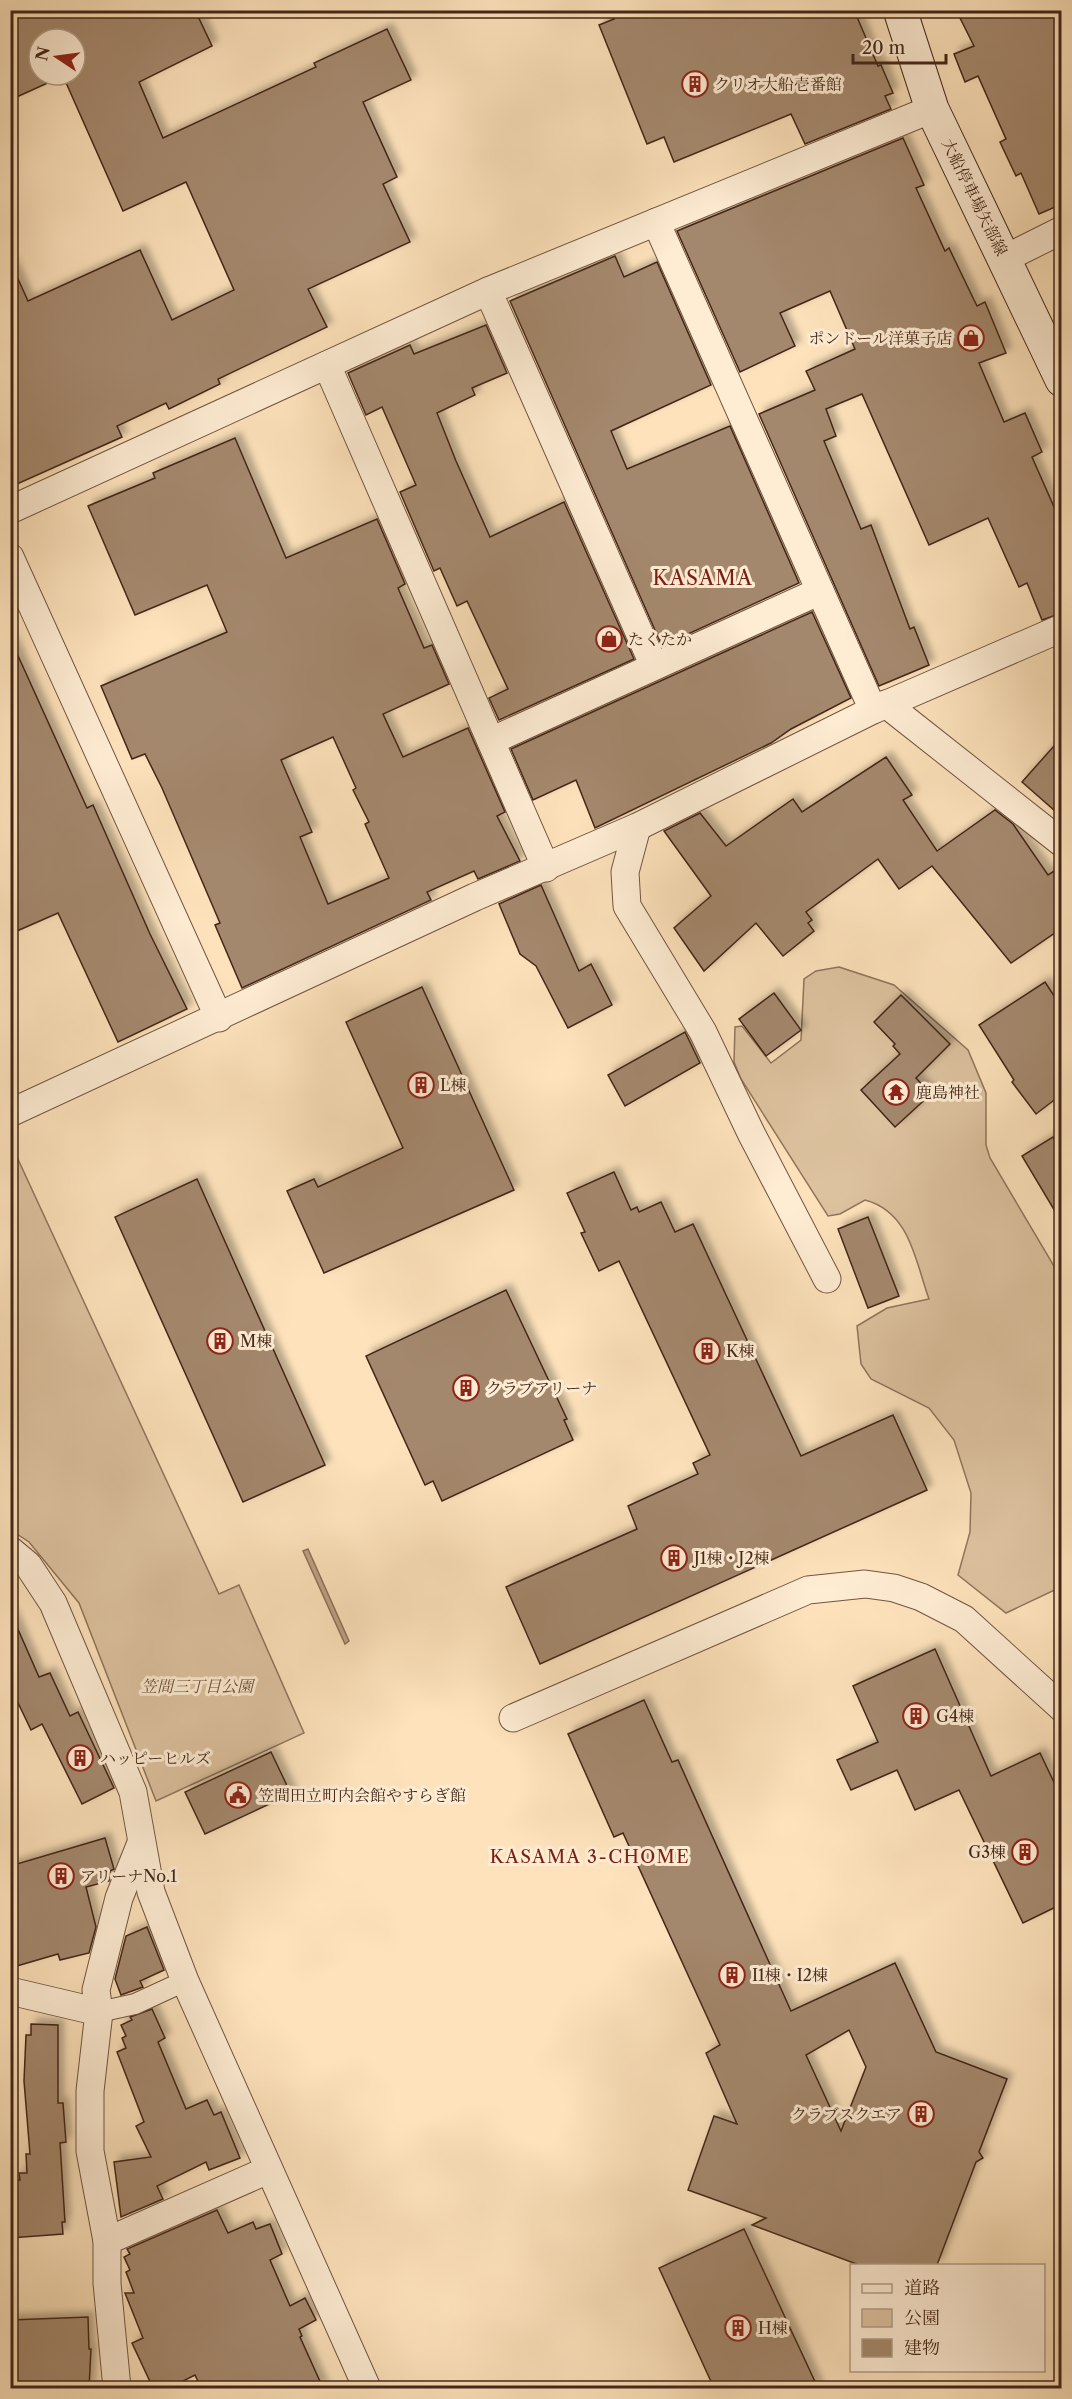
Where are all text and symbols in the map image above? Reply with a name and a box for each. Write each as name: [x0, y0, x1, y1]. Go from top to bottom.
north arrow: [27, 27, 87, 87]
scale bar: [853, 27, 946, 65]
text: 20 m: [862, 37, 906, 59]
text: N: [31, 45, 54, 63]
building icon: クリオ大船壱番館: [680, 69, 710, 99]
place label: クリオ大船壱番館: [714, 74, 842, 94]
street label: 大船停車場矢部線: [938, 135, 1012, 259]
shop icon: ポンドール洋菓子店: [956, 323, 986, 353]
place label: ポンドール洋菓子店: [808, 328, 952, 348]
district label: KASAMA: [653, 566, 753, 590]
shop icon: たくたか: [594, 624, 624, 654]
place label: たくたか: [628, 629, 692, 649]
building icon: L棟: [406, 1070, 436, 1100]
place label: L棟: [440, 1075, 466, 1095]
temple icon: 鹿島神社: [881, 1077, 911, 1107]
place label: 鹿島神社: [916, 1082, 980, 1102]
building icon: M棟: [205, 1326, 235, 1356]
place label: M棟: [240, 1331, 272, 1351]
building icon: K棟: [692, 1336, 722, 1366]
place label: K棟: [726, 1341, 754, 1361]
building icon: クラブアリーナ: [451, 1373, 481, 1403]
place label: クラブアリーナ: [486, 1378, 597, 1398]
building icon: J1棟・J2棟: [659, 1543, 689, 1573]
place label: J1棟・J2棟: [691, 1548, 770, 1568]
park label: 笠間三丁目公園: [141, 1676, 256, 1696]
building icon: G4棟: [901, 1701, 931, 1731]
place label: G4棟: [936, 1706, 974, 1726]
building icon: ハッピーヒルズ: [65, 1743, 95, 1773]
place label: ハッピーヒルズ: [100, 1748, 211, 1768]
public building icon: 笠間田立町内会館やすらぎ館: [223, 1780, 253, 1810]
place label: 笠間田立町内会館やすらぎ館: [258, 1785, 466, 1805]
building icon: G3棟: [1010, 1837, 1040, 1867]
place label: G3棟: [968, 1842, 1006, 1862]
district label: KASAMA 3-CHOME: [490, 1846, 690, 1868]
building icon: アリーナNo.1: [46, 1861, 76, 1891]
place label: アリーナNo.1: [80, 1866, 177, 1886]
building icon: I1棟・I2棟: [717, 1960, 747, 1990]
place label: I1棟・I2棟: [752, 1965, 828, 1985]
building icon: クラブスクエア: [906, 2099, 936, 2129]
place label: クラブスクエア: [791, 2104, 902, 2124]
legend: [850, 2264, 1045, 2372]
text: 道路: [904, 2277, 940, 2299]
text: 公園: [904, 2307, 940, 2329]
building icon: H棟: [723, 2313, 753, 2343]
place label: H棟: [758, 2318, 788, 2338]
text: 建物: [904, 2337, 940, 2359]

